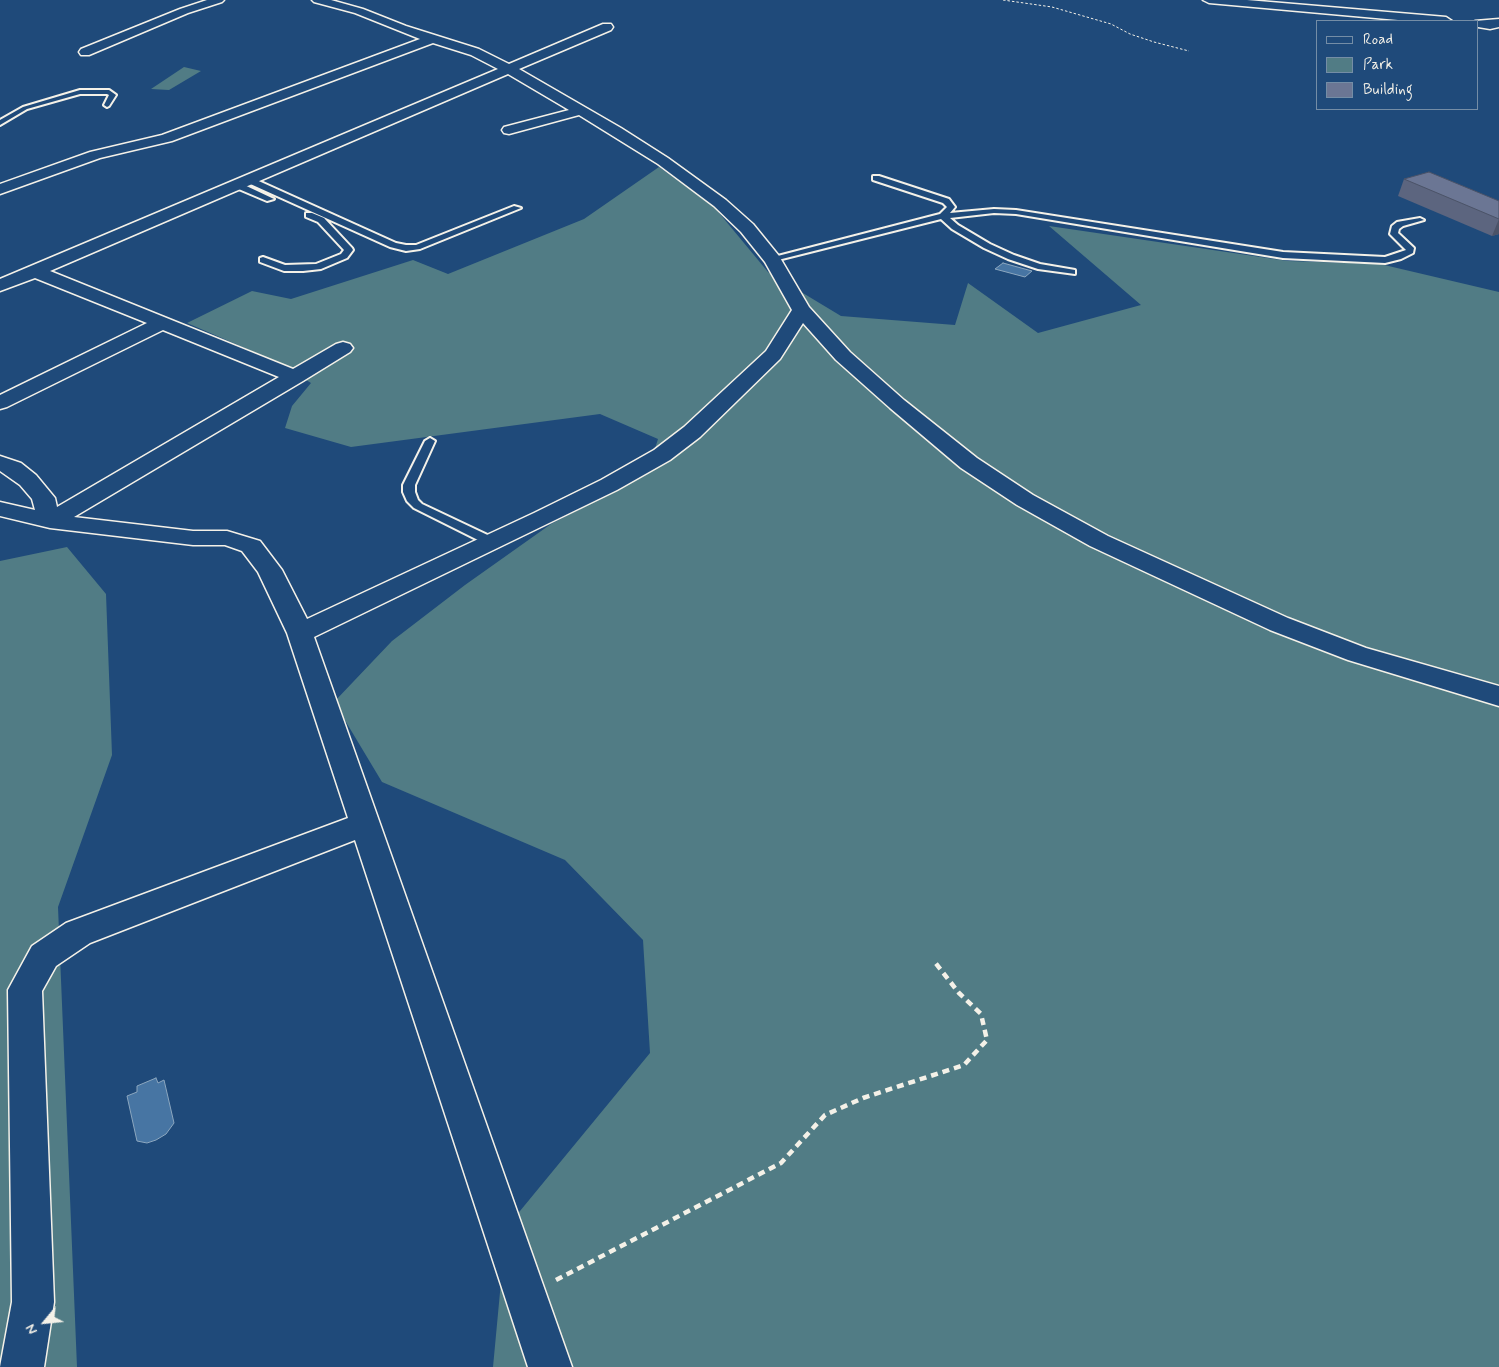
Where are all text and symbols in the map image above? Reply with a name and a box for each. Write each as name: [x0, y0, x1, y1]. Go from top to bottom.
legend: [1316, 20, 1479, 110]
text: Road: [1363, 30, 1393, 50]
text: Park: [1363, 55, 1393, 75]
text: Building: [1363, 80, 1413, 100]
north arrow: [20, 1297, 70, 1347]
text: N: [22, 1321, 42, 1337]

